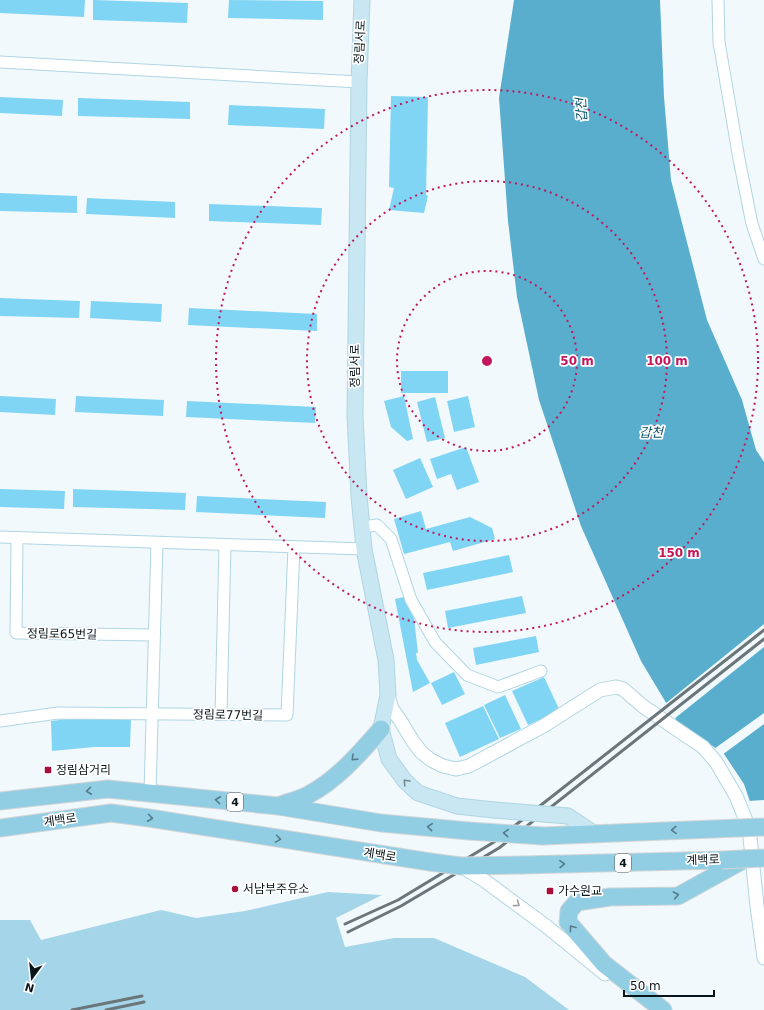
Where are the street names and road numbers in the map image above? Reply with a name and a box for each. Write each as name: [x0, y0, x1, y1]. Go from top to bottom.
street label: 정림서로: [352, 20, 368, 64]
street label: 정림서로: [348, 344, 362, 388]
street label: 정림로65번길: [27, 626, 97, 642]
street label: 정림로77번길: [193, 707, 263, 723]
road number: 4: [227, 793, 243, 811]
street label: 계백로: [43, 811, 77, 829]
street label: 계백로: [363, 845, 397, 865]
street label: 계백로: [686, 852, 720, 868]
road number: 4: [615, 854, 631, 872]

